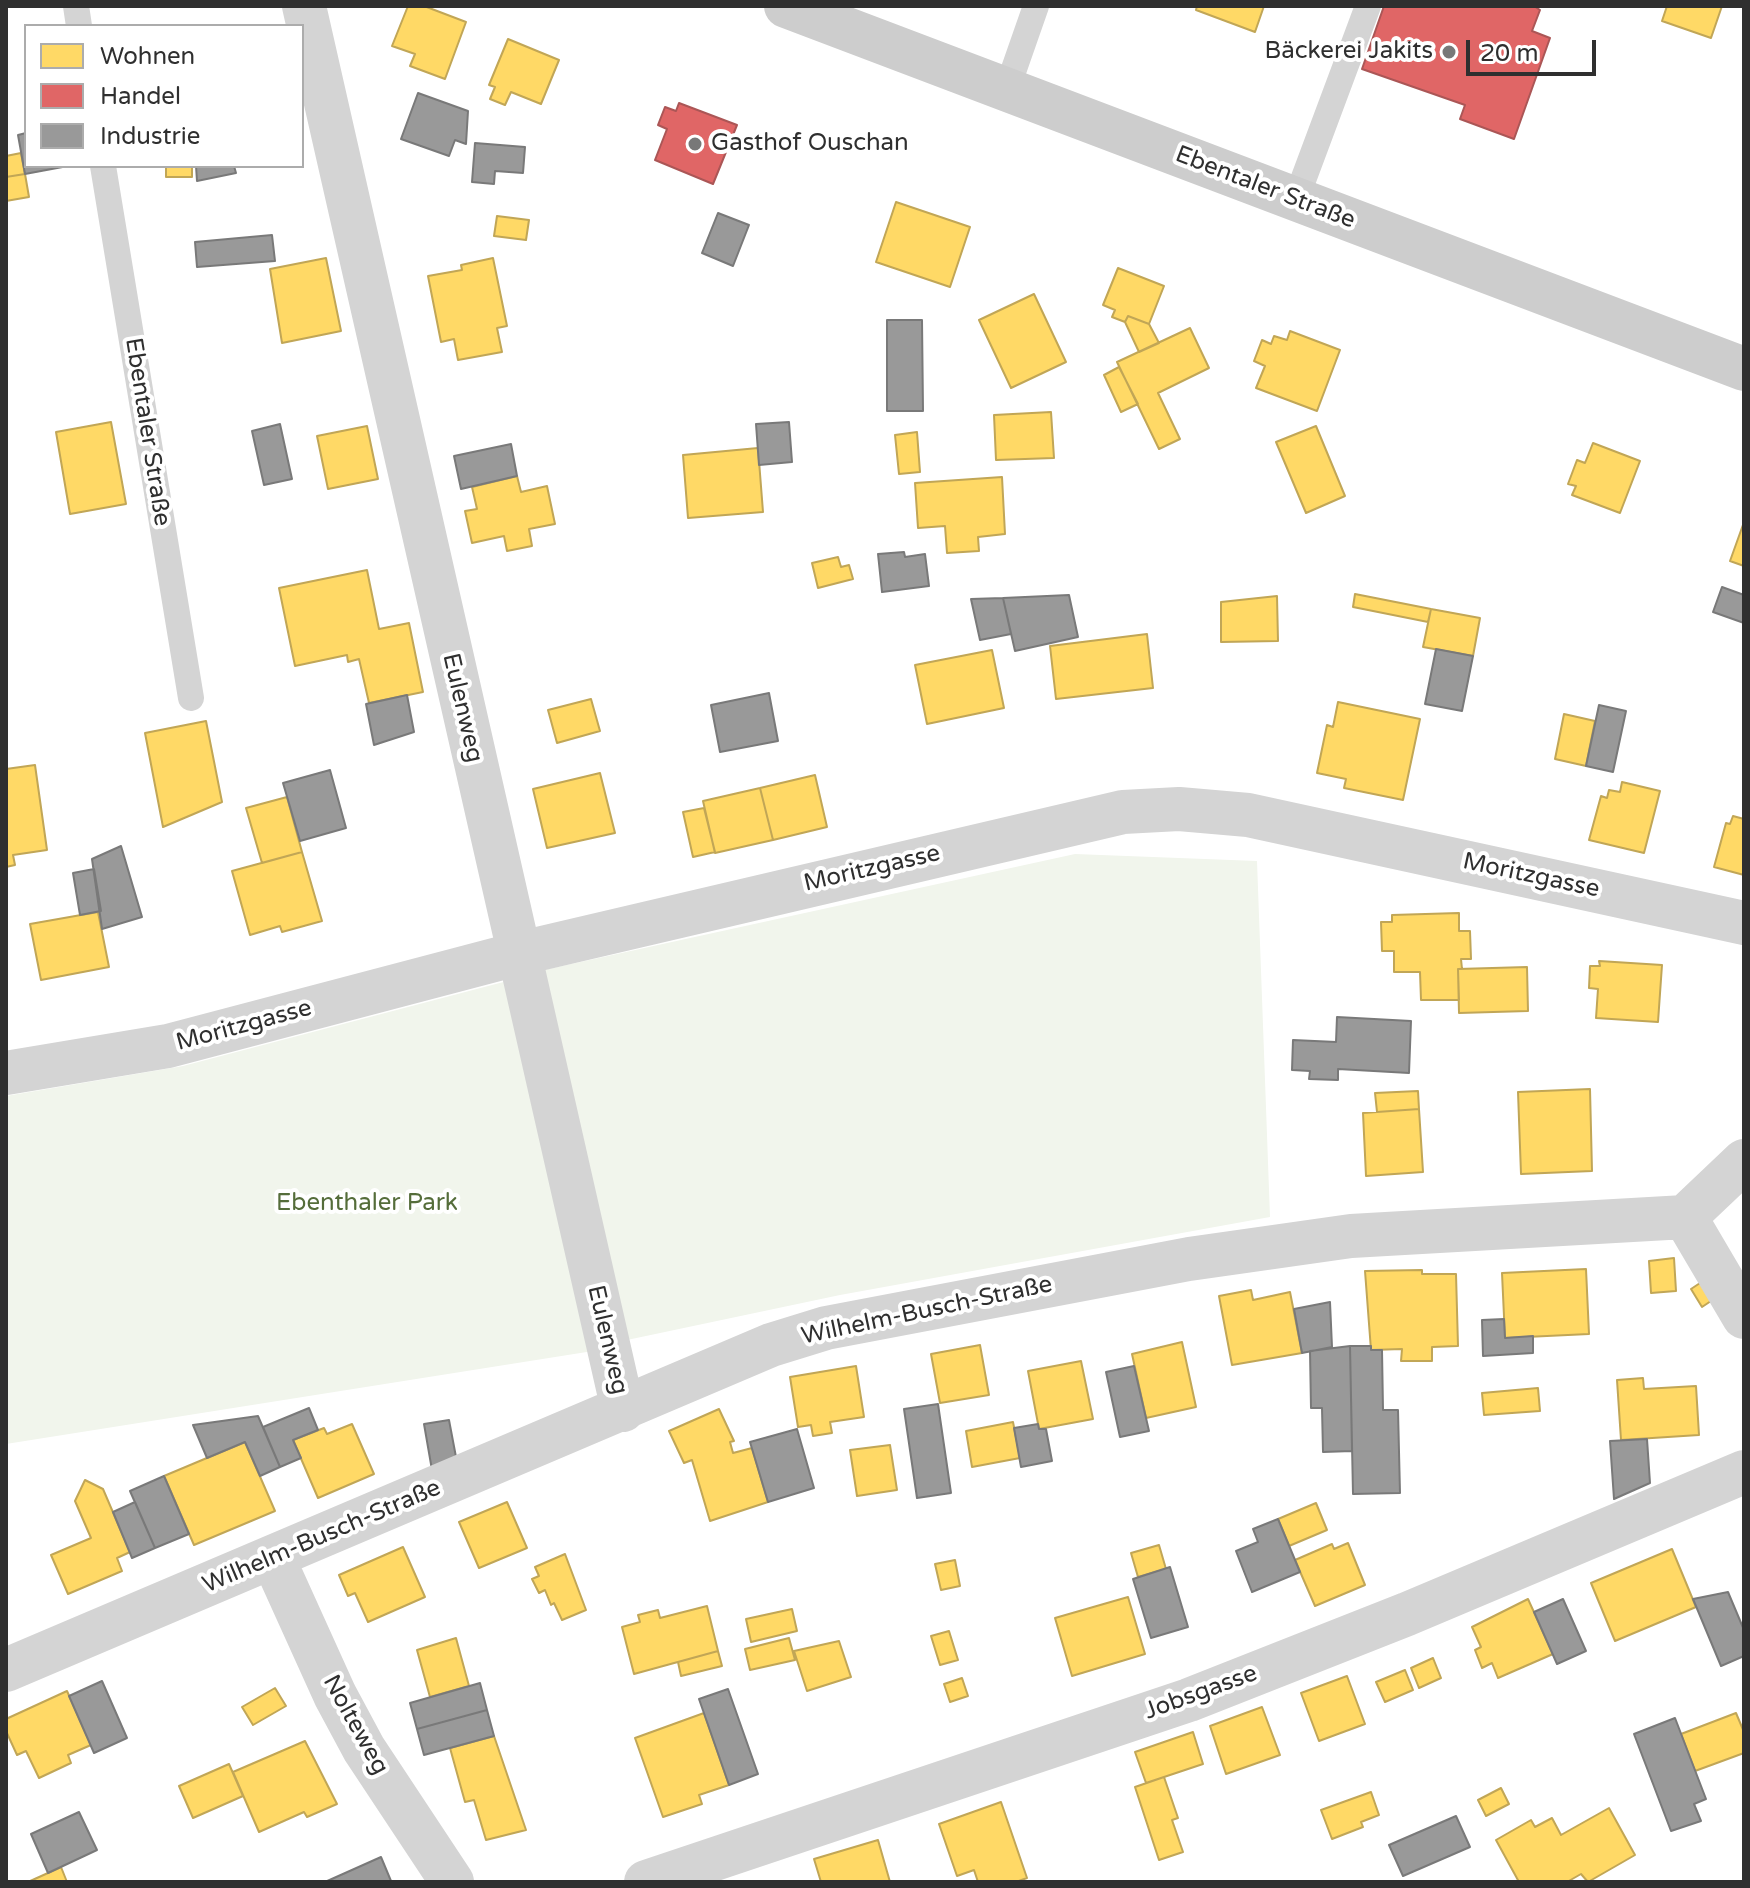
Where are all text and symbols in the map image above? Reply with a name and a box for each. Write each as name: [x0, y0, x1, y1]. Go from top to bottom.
legend: [24, 24, 304, 168]
scale bar: [1470, 24, 1600, 74]
place label: Bäckerei Jakits: [1265, 38, 1433, 66]
text: 20 m: [1480, 39, 1538, 68]
text: Wohnen: [100, 42, 195, 71]
marker: Bäckerei Jakits: [1440, 43, 1458, 61]
text: Handel: [100, 82, 181, 111]
text: Industrie: [100, 122, 200, 151]
place label: Gasthof Ouschan: [711, 130, 909, 158]
marker: Gasthof Ouschan: [686, 135, 704, 153]
street label: Ebentaler Straße: [1171, 140, 1359, 236]
street label: Ebentaler Straße: [118, 336, 176, 528]
street label: Eulenweg: [435, 651, 489, 765]
street label: Moritzgasse: [801, 839, 943, 899]
street label: Moritzgasse: [1460, 847, 1602, 905]
street label: Moritzgasse: [173, 994, 315, 1058]
park label: Ebenthaler Park: [276, 1190, 458, 1218]
street label: Wilhelm-Busch-Straße: [799, 1270, 1055, 1352]
street label: Eulenweg: [580, 1283, 634, 1397]
street label: Wilhelm-Busch-Straße: [199, 1474, 445, 1600]
street label: Jobsgasse: [1141, 1659, 1261, 1727]
street label: Nolteweg: [316, 1670, 394, 1780]

